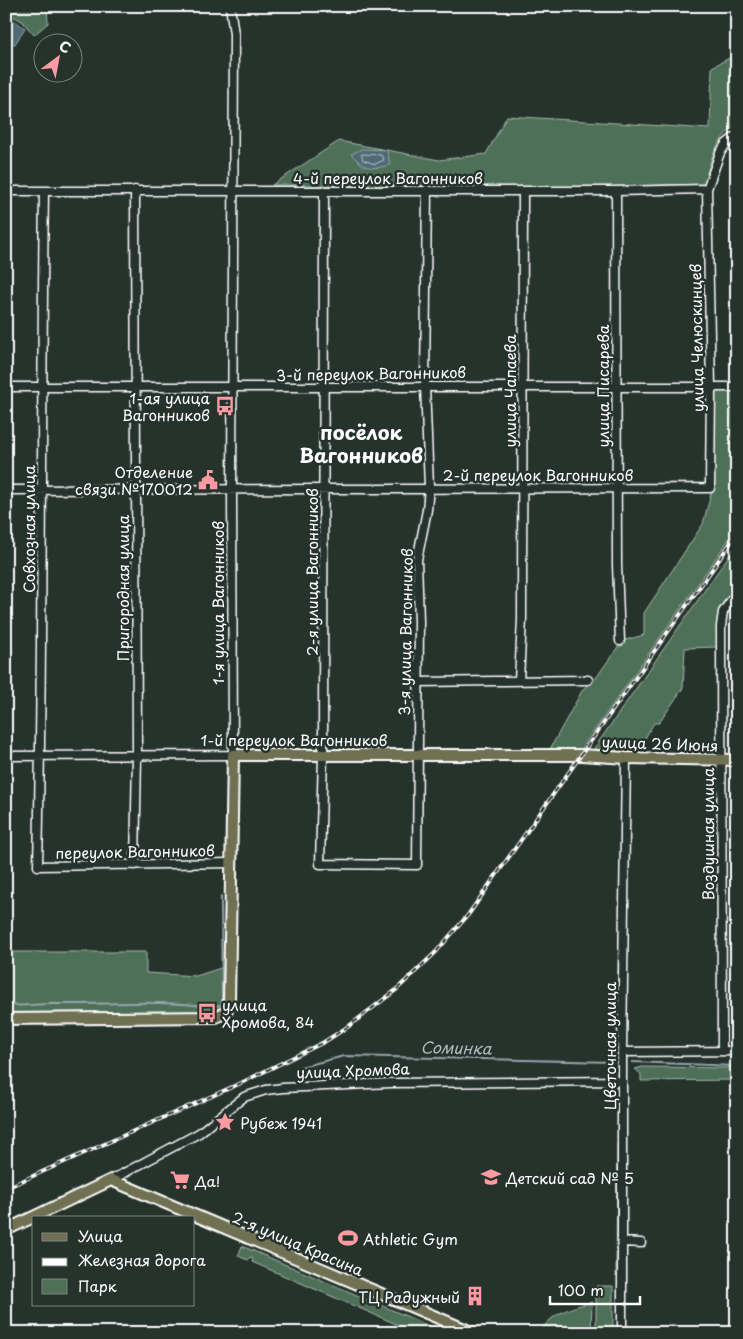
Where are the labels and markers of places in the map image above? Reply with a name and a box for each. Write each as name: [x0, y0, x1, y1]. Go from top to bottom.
place label: 1-ая улица Вагонников: [122, 386, 211, 426]
bus stop icon: 1-ая улица Вагонников: [214, 395, 236, 417]
place label: Отделение связи №170012: [75, 460, 193, 500]
public building icon: Отделение связи №170012: [197, 469, 219, 491]
place label: улица Хромова, 84: [222, 993, 315, 1033]
bus stop icon: улица Хромова, 84: [196, 1002, 218, 1024]
place icon: Рубеж 1941: [214, 1111, 236, 1133]
place label: Рубеж 1941: [240, 1111, 322, 1134]
school or university icon: Детский сад № 5: [480, 1166, 502, 1188]
place label: Детский сад № 5: [505, 1166, 634, 1189]
supermarket icon: Да!: [169, 1169, 191, 1191]
place label: Да!: [194, 1169, 220, 1192]
sports icon: Athletic Gym: [337, 1227, 359, 1249]
place label: Athletic Gym: [363, 1227, 458, 1250]
place label: ТЦ Радужный: [358, 1285, 460, 1308]
building icon: ТЦ Радужный: [464, 1285, 486, 1307]

